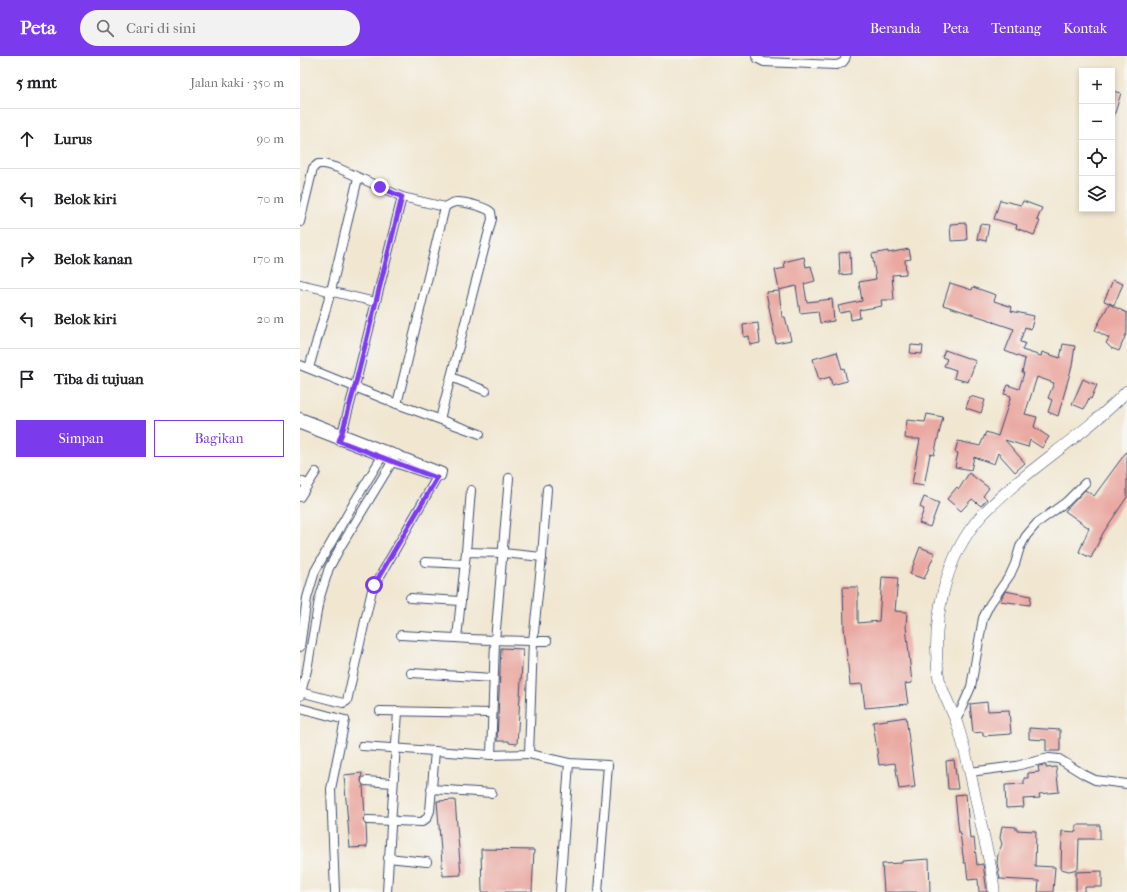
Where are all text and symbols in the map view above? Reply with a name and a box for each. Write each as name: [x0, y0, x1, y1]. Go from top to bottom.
search box: [80, 10, 360, 46]
text: Peta: [20, 17, 56, 39]
icon: search: [94, 17, 116, 39]
text: Cari di sini: [126, 19, 196, 37]
text: Beranda: [870, 20, 921, 37]
text: Peta: [943, 20, 969, 37]
text: Tentang: [991, 20, 1041, 37]
text: Kontak: [1063, 20, 1107, 37]
map controls: [1079, 68, 1115, 212]
button: +: [1079, 68, 1115, 104]
text: 5 mnt: [16, 72, 57, 92]
text: Jalan kaki · 350 m: [190, 75, 284, 90]
button: −: [1079, 104, 1115, 140]
icon: ahead: [16, 128, 38, 150]
text: Lurus: [54, 130, 92, 148]
text: 90 m: [256, 131, 284, 146]
button: locate: [1079, 140, 1115, 176]
button: layers: [1079, 176, 1115, 212]
route end: [371, 178, 389, 196]
icon: left: [16, 188, 38, 210]
text: Belok kiri: [54, 190, 117, 208]
text: 70 m: [257, 191, 284, 206]
icon: right: [16, 248, 38, 270]
text: Belok kanan: [54, 250, 133, 268]
text: 170 m: [252, 251, 284, 266]
icon: left: [16, 308, 38, 330]
text: Belok kiri: [54, 310, 117, 328]
text: 20 m: [257, 311, 284, 326]
icon: arrive: [16, 368, 38, 390]
text: Tiba di tujuan: [54, 370, 144, 388]
button: Simpan: [16, 420, 146, 457]
button: Bagikan: [154, 420, 284, 457]
route start: [365, 576, 383, 594]

